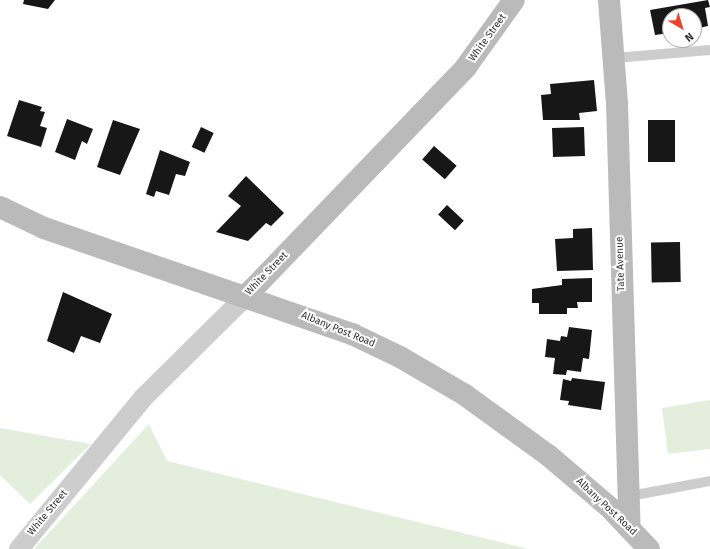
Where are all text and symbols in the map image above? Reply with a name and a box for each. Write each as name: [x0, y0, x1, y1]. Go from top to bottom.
north arrow: [662, 8, 702, 48]
street label: White Street: [467, 12, 509, 64]
text: N: [682, 30, 696, 44]
street label: Tate Avenue: [614, 236, 628, 292]
street label: White Street: [243, 250, 291, 298]
street label: Albany Post Road: [299, 310, 377, 350]
street label: Albany Post Road: [573, 476, 639, 538]
street label: White Street: [26, 488, 70, 538]

